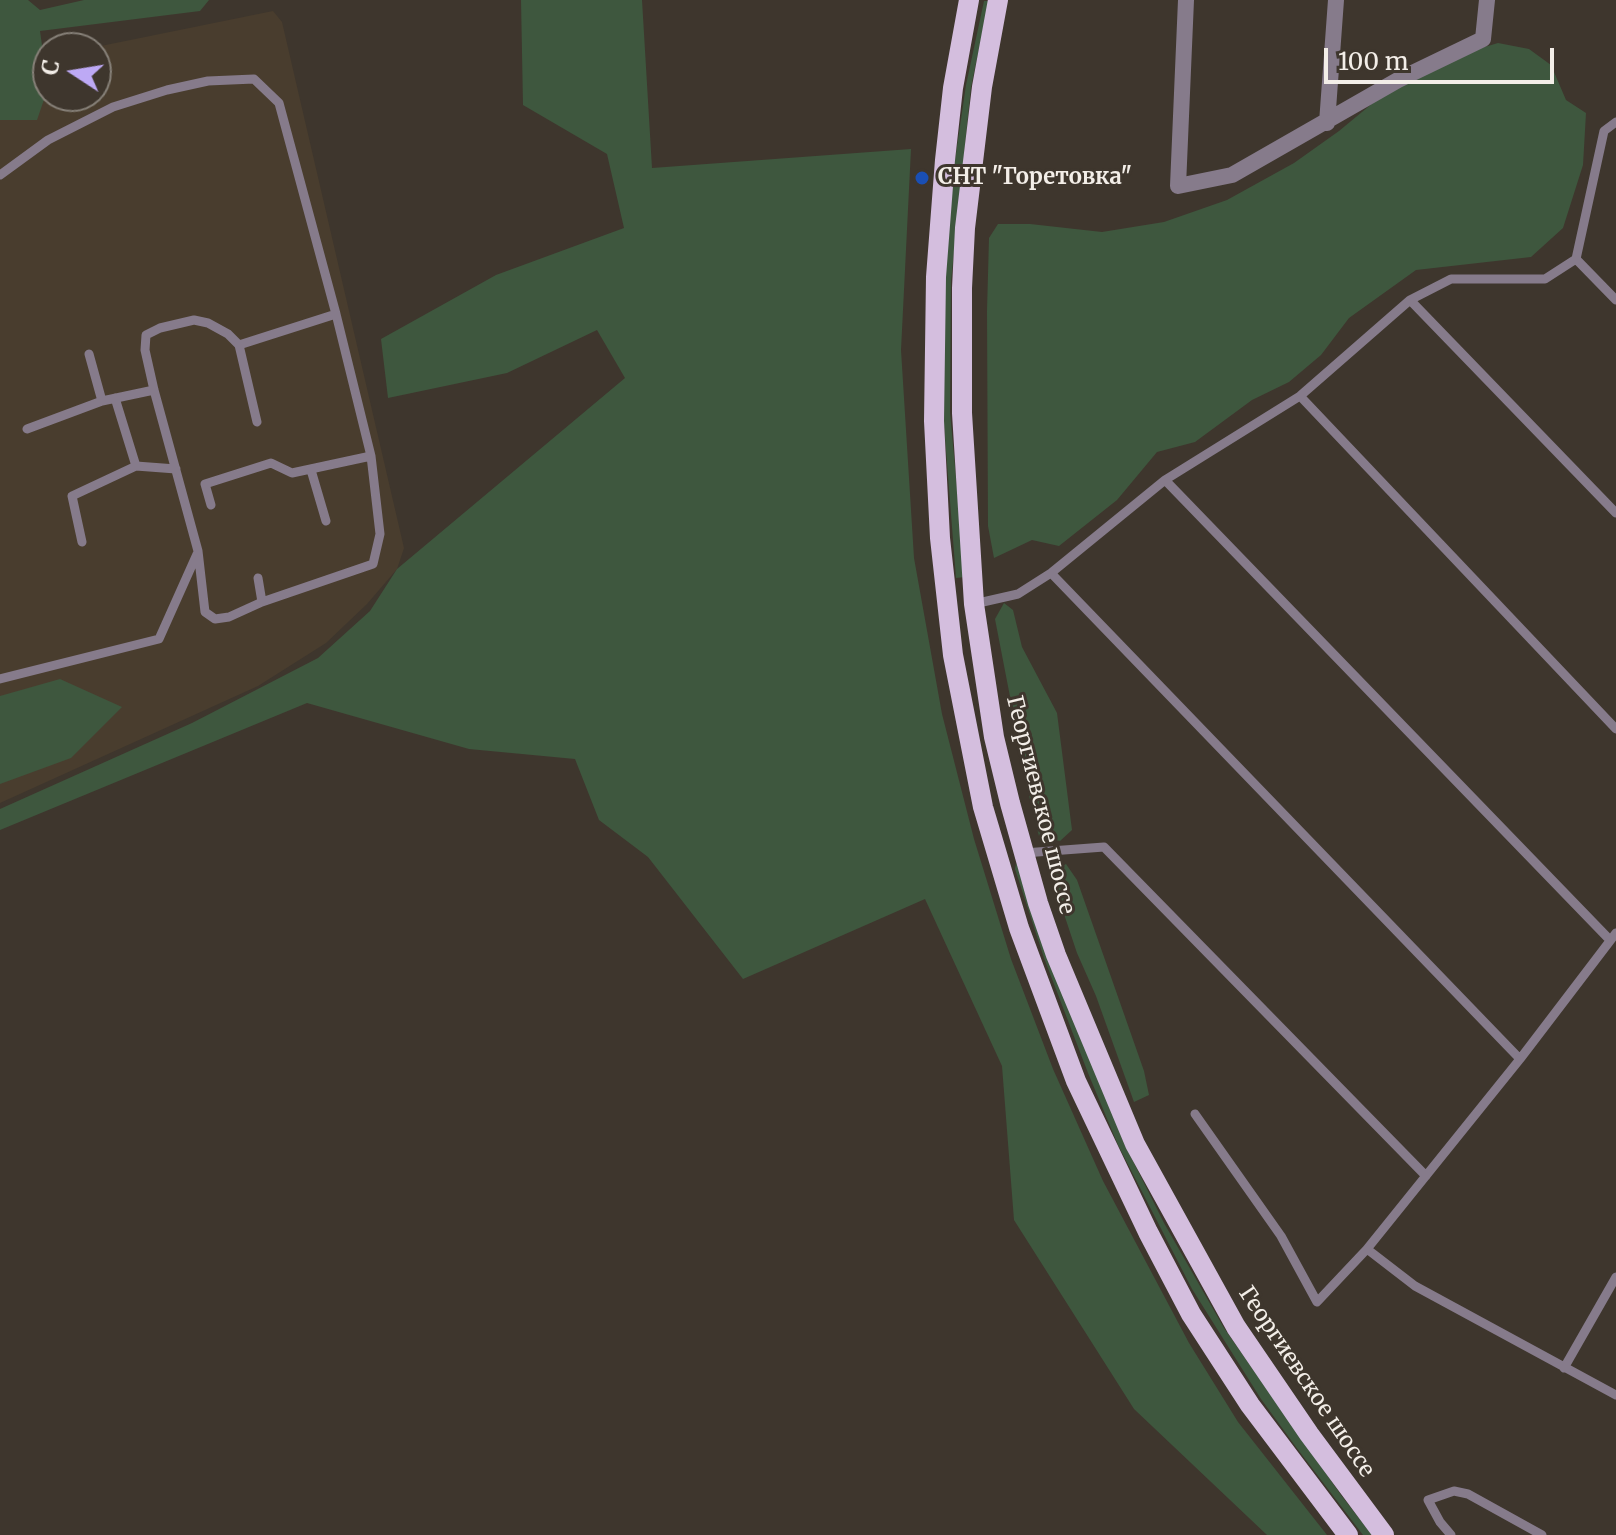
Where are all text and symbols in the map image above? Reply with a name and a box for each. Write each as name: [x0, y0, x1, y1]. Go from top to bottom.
north arrow: [32, 32, 112, 112]
scale bar: [1328, 32, 1558, 82]
text: 100 m: [1338, 46, 1408, 77]
text: С: [35, 57, 66, 77]
place label: СНТ "Горетовка": [938, 165, 1132, 191]
marker: СНТ "Горетовка": [913, 169, 931, 187]
street label: Георгиевское шоссе: [1000, 693, 1080, 917]
street label: Георгиевское шоссе: [1232, 1282, 1380, 1482]

